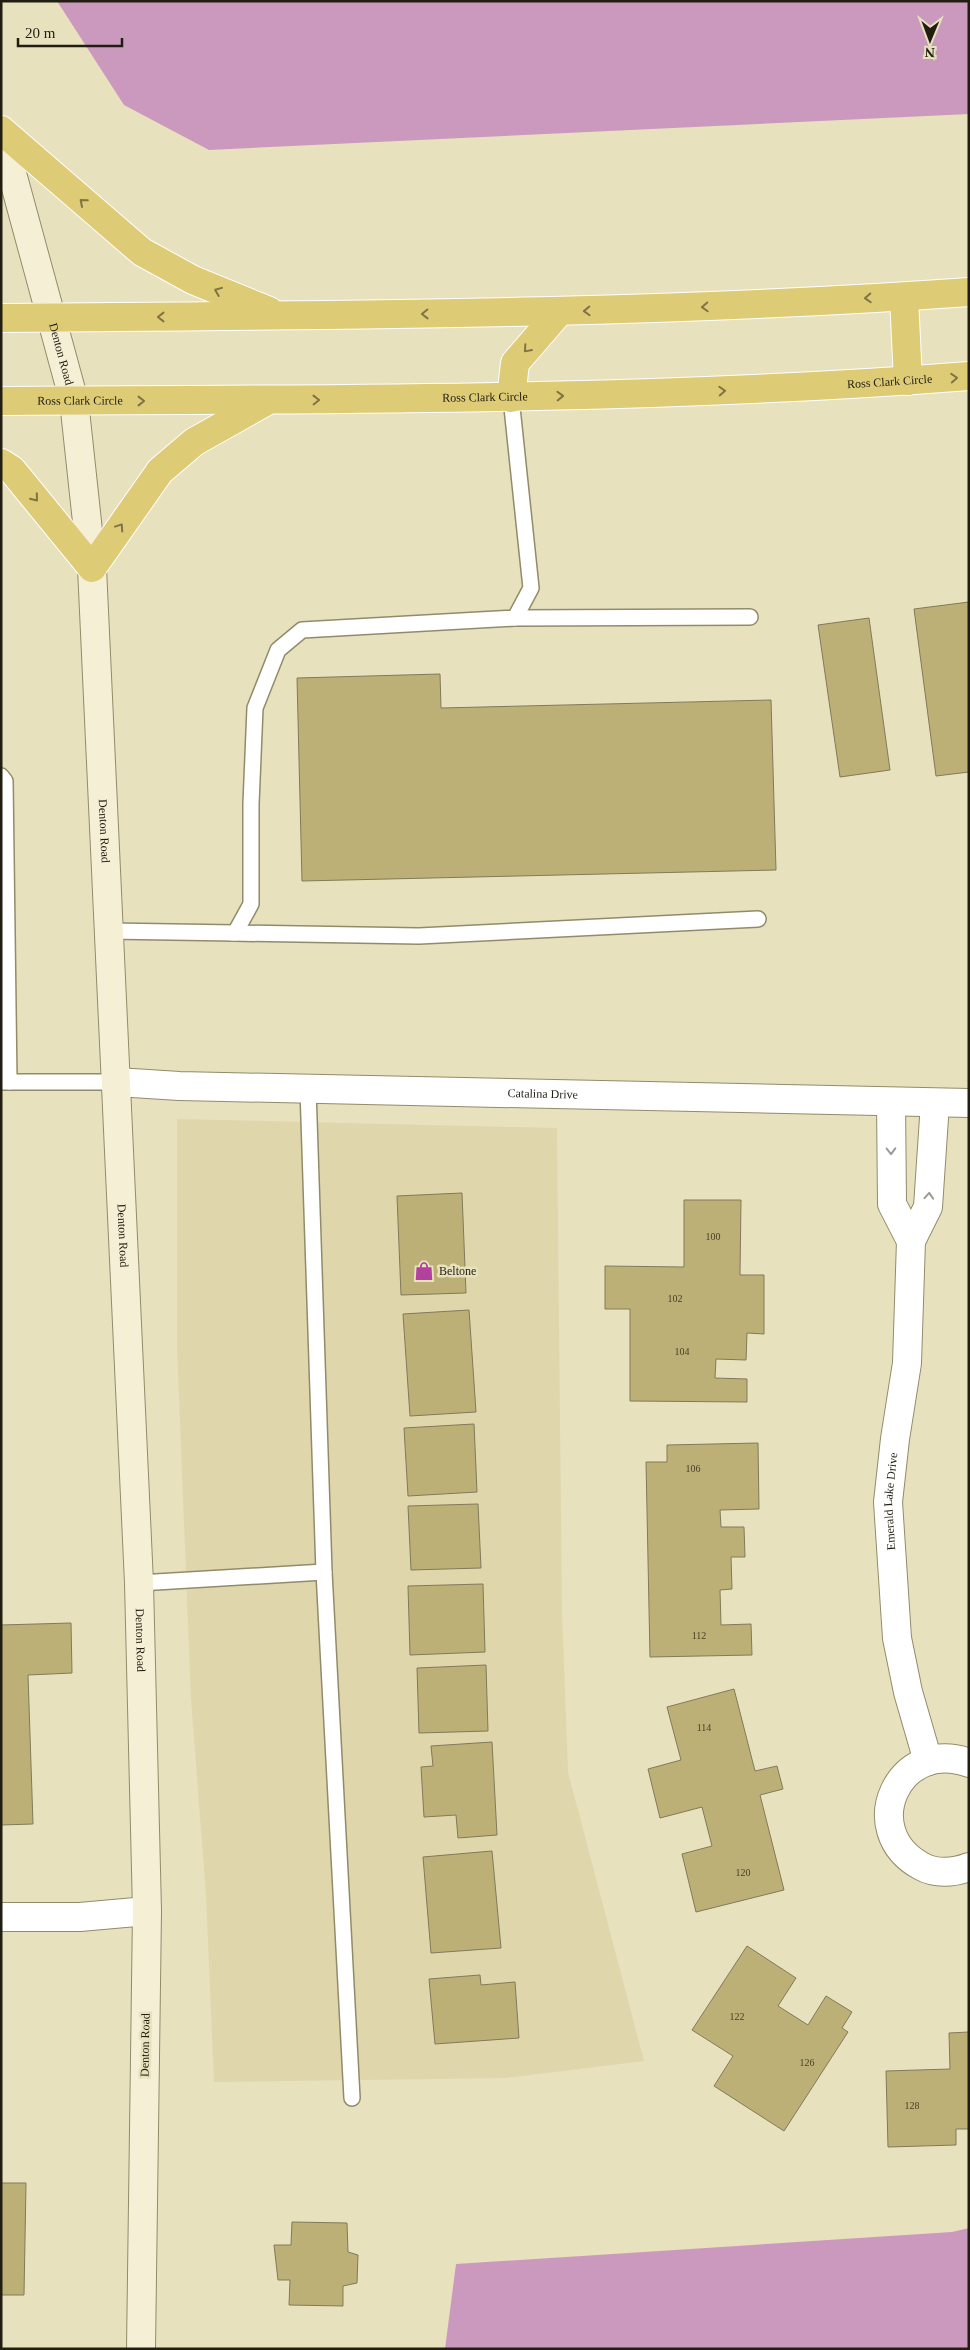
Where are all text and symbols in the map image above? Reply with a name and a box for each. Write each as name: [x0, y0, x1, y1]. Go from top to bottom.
scale bar: [18, 15, 121, 47]
north arrow: [905, 15, 955, 65]
text: 20 m: [25, 25, 56, 41]
text: N: [925, 45, 935, 60]
one-way arrow: [80, 199, 89, 208]
one-way arrow: [214, 286, 223, 297]
one-way arrow: [863, 293, 871, 304]
one-way arrow: [701, 302, 709, 313]
one-way arrow: [583, 306, 591, 317]
one-way arrow: [421, 309, 428, 319]
one-way arrow: [156, 311, 164, 322]
street label: Denton Road: [46, 321, 76, 387]
one-way arrow: [524, 344, 533, 353]
street label: Ross Clark Circle: [847, 372, 933, 391]
one-way arrow: [950, 372, 958, 383]
one-way arrow: [718, 386, 726, 397]
street label: Ross Clark Circle: [442, 389, 528, 405]
one-way arrow: [556, 391, 564, 402]
street label: Ross Clark Circle: [37, 393, 123, 408]
one-way arrow: [312, 395, 320, 405]
one-way arrow: [137, 396, 145, 406]
one-way arrow: [29, 492, 38, 501]
one-way arrow: [114, 524, 123, 533]
street label: Denton Road: [96, 799, 113, 863]
street label: Catalina Drive: [507, 1086, 578, 1102]
one-way arrow: [886, 1148, 896, 1155]
one-way arrow: [923, 1192, 934, 1200]
street label: Denton Road: [114, 1203, 131, 1268]
house number: 100: [706, 1231, 721, 1242]
shop icon: Beltone: [413, 1260, 435, 1282]
place label: Beltone: [439, 1264, 476, 1278]
house number: 102: [668, 1293, 683, 1304]
house number: 104: [675, 1346, 690, 1357]
street label: Emerald Lake Drive: [881, 1452, 900, 1551]
house number: 106: [686, 1463, 701, 1474]
street label: Denton Road: [133, 1608, 148, 1672]
house number: 112: [692, 1630, 706, 1641]
house number: 114: [697, 1722, 711, 1733]
house number: 120: [736, 1867, 751, 1878]
house number: 122: [730, 2011, 745, 2022]
street label: Denton Road: [137, 2013, 153, 2077]
house number: 126: [800, 2057, 815, 2068]
house number: 128: [905, 2100, 920, 2111]

